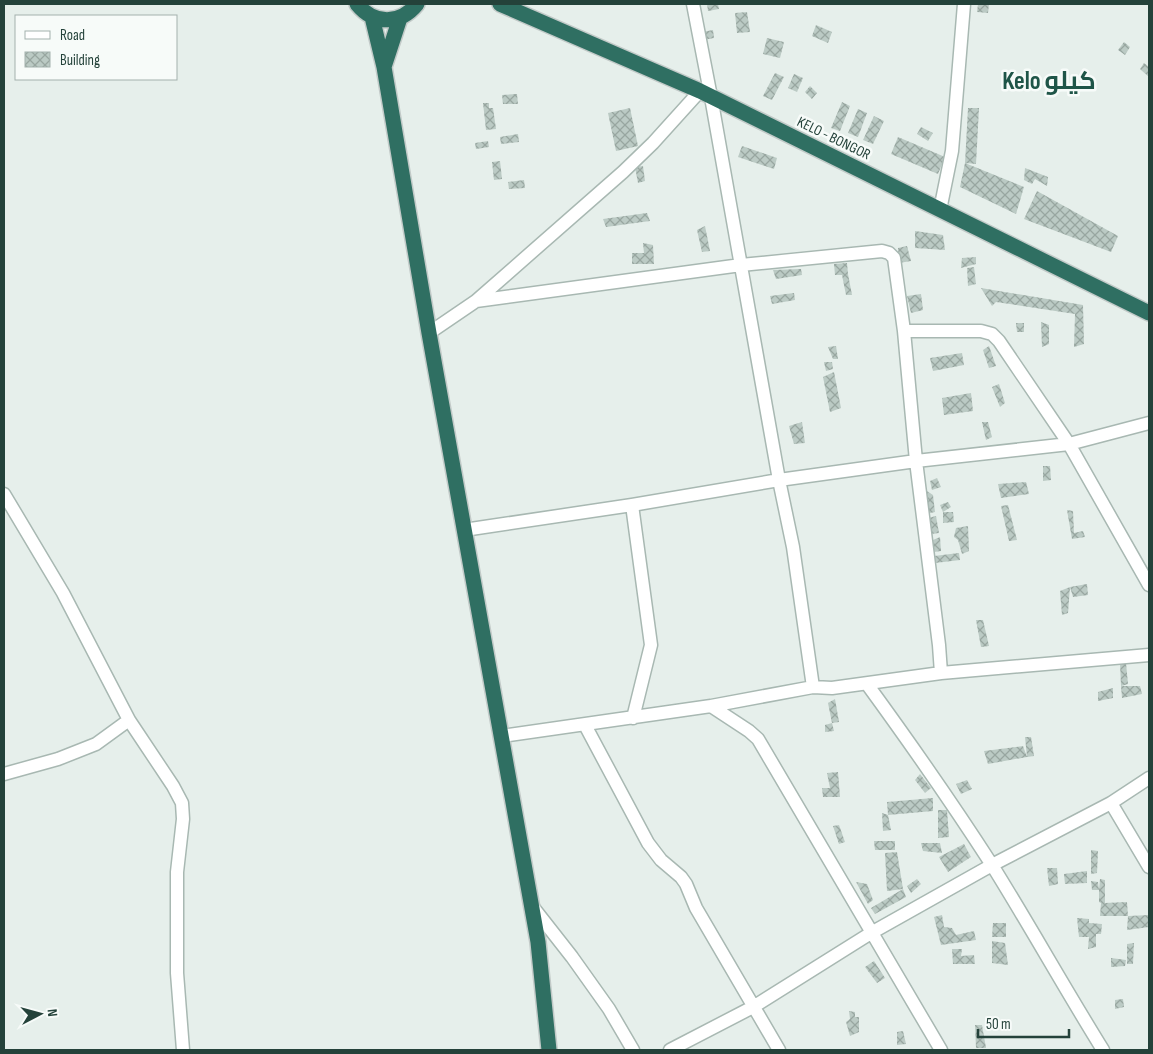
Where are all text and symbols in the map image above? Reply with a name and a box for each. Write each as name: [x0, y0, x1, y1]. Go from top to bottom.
legend: [15, 15, 178, 80]
text: Road: [60, 26, 85, 45]
text: Building: [60, 51, 100, 70]
district label: Kelo كيلو: [1002, 66, 1096, 97]
street label: KELO - BONGOR: [794, 112, 874, 164]
north arrow: [15, 989, 65, 1039]
scale bar: [978, 1006, 1069, 1038]
text: N: [44, 1008, 61, 1017]
text: 50 m: [986, 1015, 1011, 1034]

